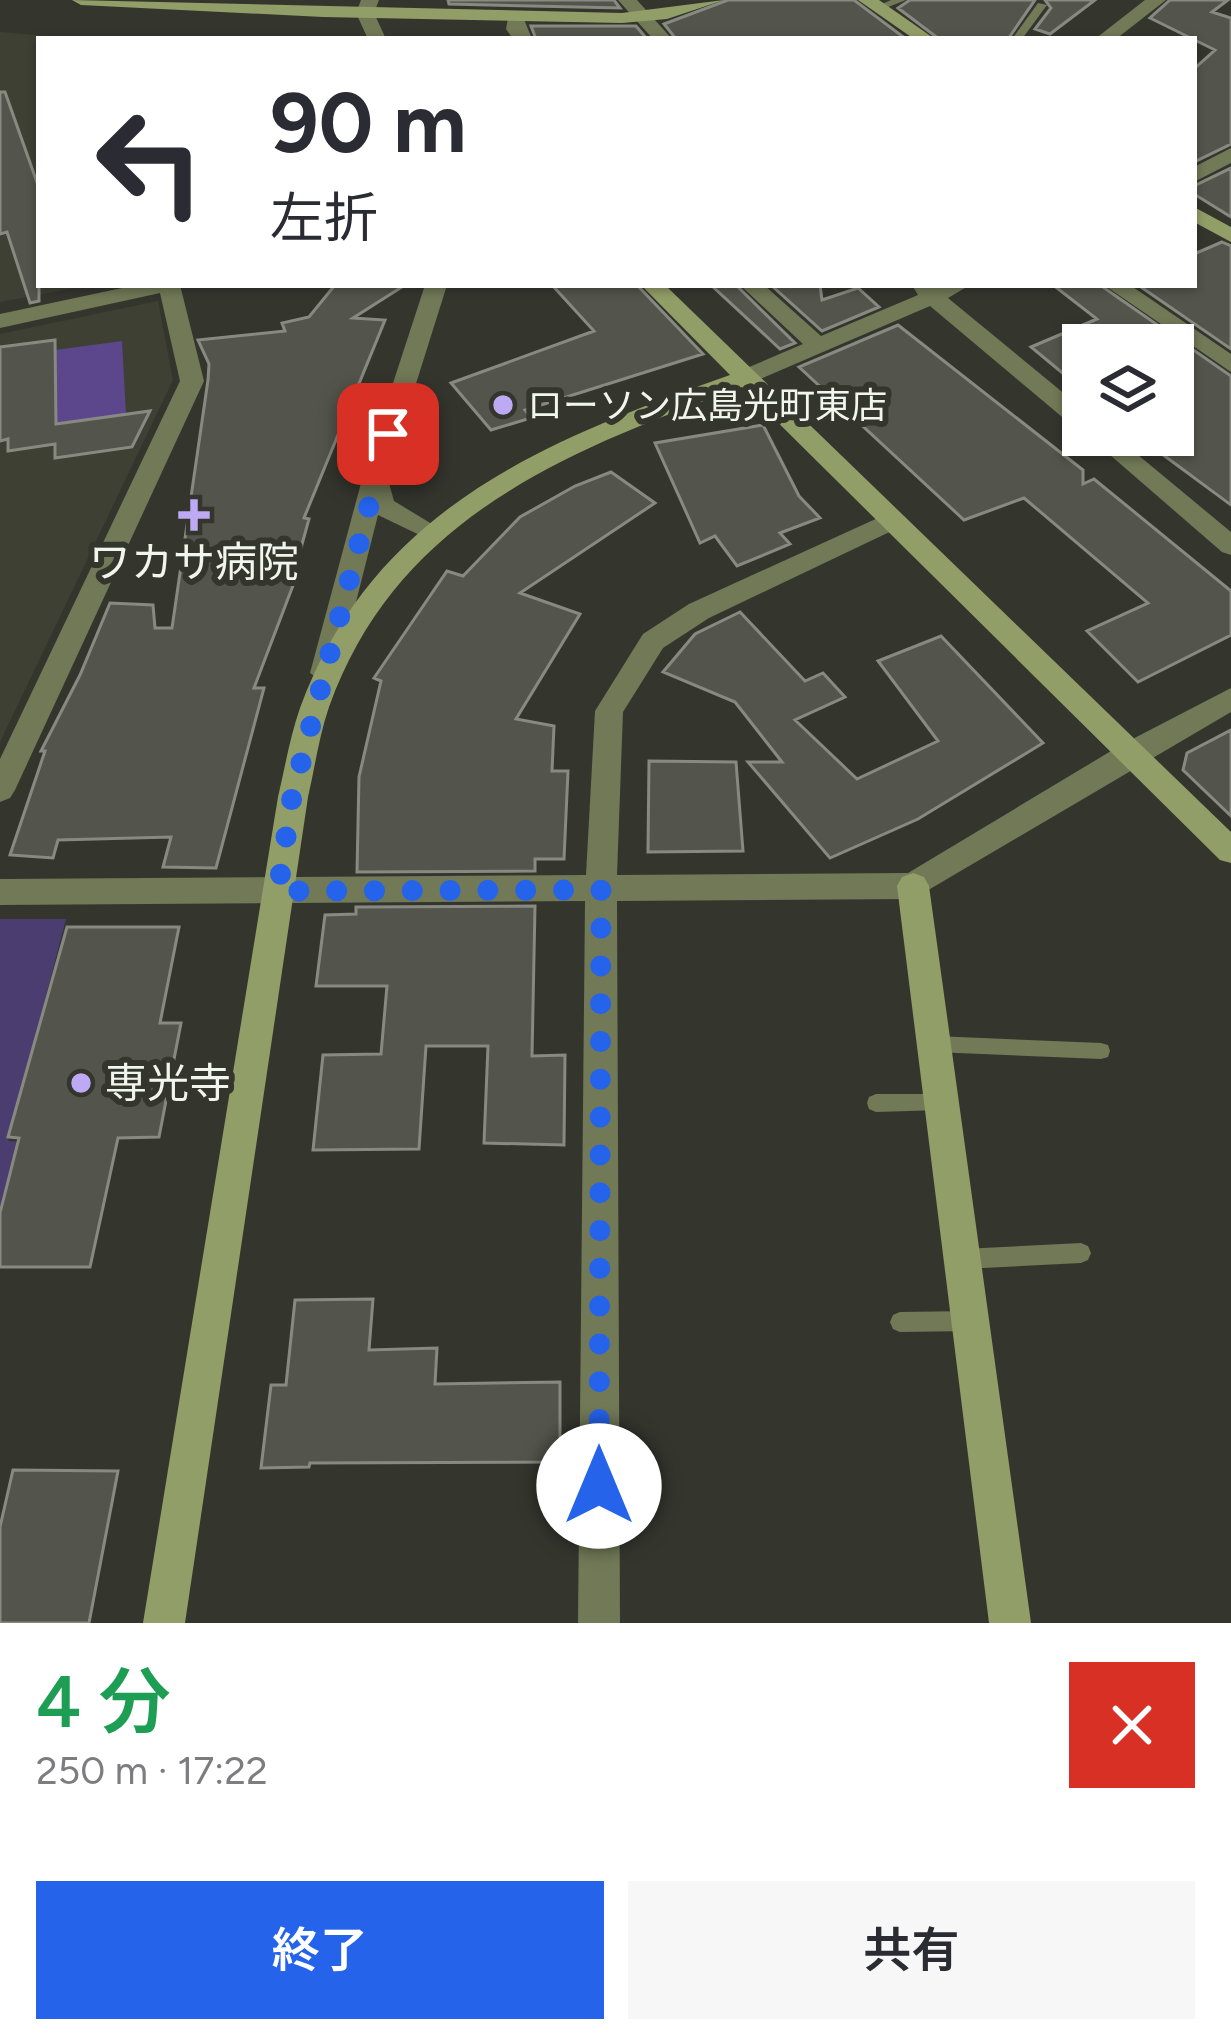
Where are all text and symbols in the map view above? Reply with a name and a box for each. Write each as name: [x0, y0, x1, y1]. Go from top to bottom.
text: 90 m: [270, 72, 466, 173]
icon: left: [72, 84, 228, 240]
text: 左折: [270, 186, 378, 251]
map controls: [1062, 324, 1194, 456]
button: layers: [1062, 324, 1194, 456]
pin: [337, 383, 439, 485]
place label: ローソン広島光町東店: [527, 384, 887, 427]
marker: ローソン広島光町東店: [490, 392, 516, 418]
icon: arrive: [355, 401, 421, 467]
marker: ワカサ病院: [178, 499, 210, 531]
place label: ワカサ病院: [89, 537, 299, 588]
place label: 専光寺: [105, 1058, 231, 1109]
marker: 専光寺: [68, 1070, 94, 1096]
position arrow: [536, 1423, 662, 1549]
text: 4 分: [36, 1659, 171, 1745]
button: close: [1069, 1662, 1195, 1788]
text: 250 m · 17:22: [36, 1747, 268, 1794]
button: 終了: [36, 1881, 604, 2019]
button: 共有: [628, 1881, 1195, 2019]

